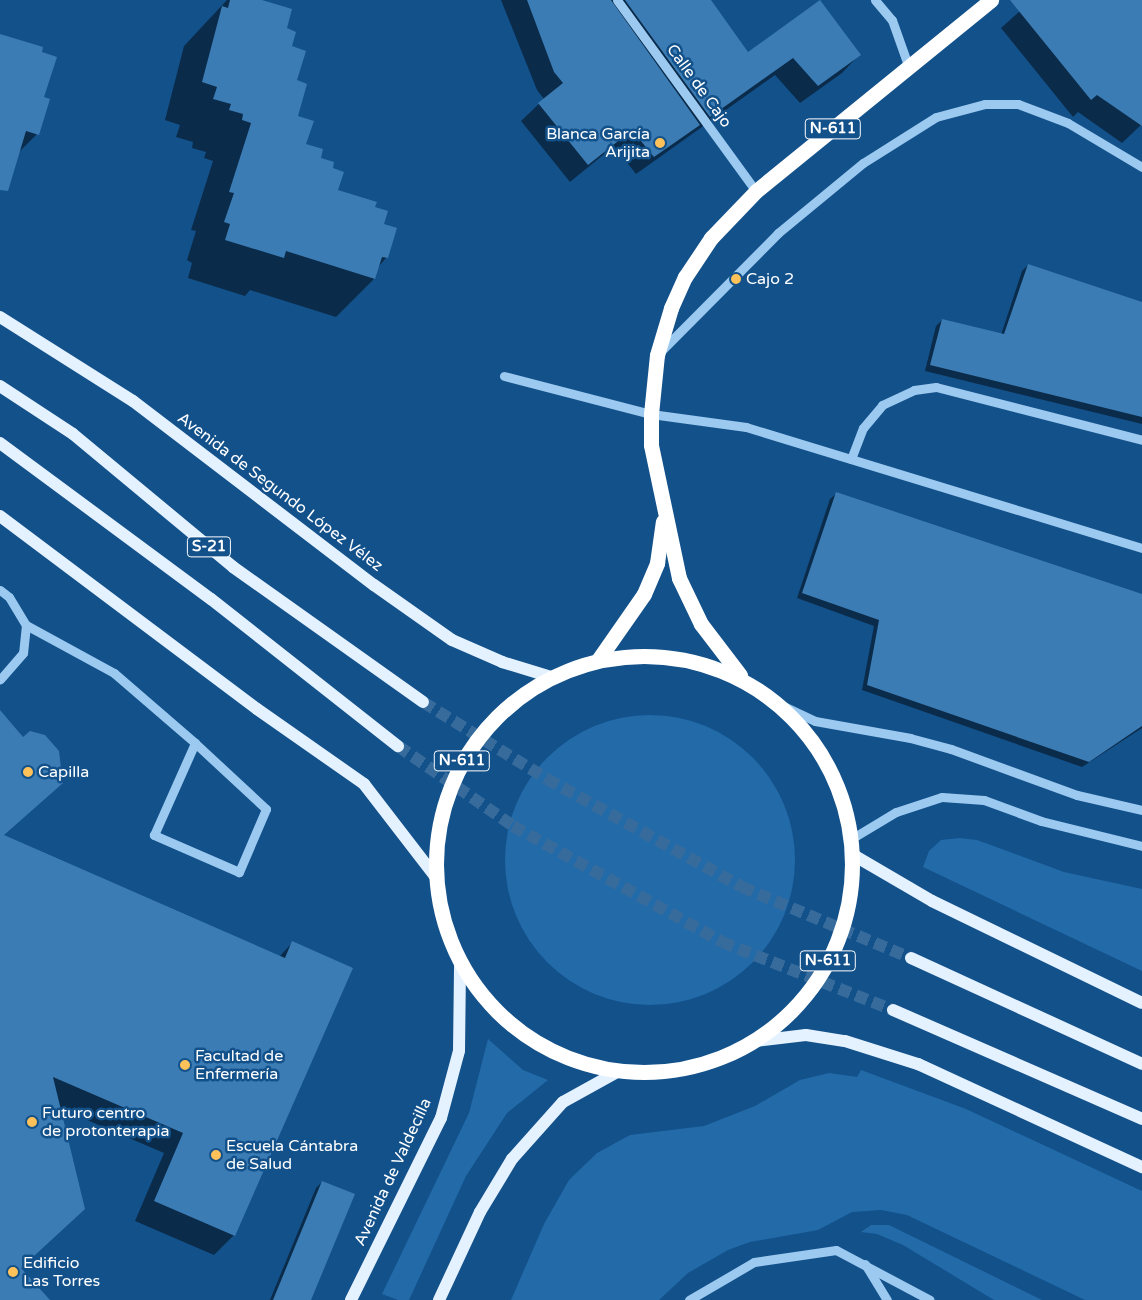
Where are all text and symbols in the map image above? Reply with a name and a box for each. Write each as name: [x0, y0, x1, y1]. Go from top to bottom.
street label: Calle de Cajo: [662, 41, 736, 131]
road number: N-611: [804, 116, 862, 142]
place label: Blanca García Arijita: [546, 124, 650, 162]
marker: Blanca García Arijita: [654, 137, 666, 149]
place label: Cajo 2: [746, 269, 794, 289]
marker: Cajo 2: [730, 273, 742, 285]
street label: Avenida de Segundo López Vélez: [174, 408, 386, 576]
road number: S-21: [186, 534, 232, 560]
road number: N-611: [433, 748, 491, 774]
place label: Capilla: [38, 762, 89, 782]
marker: Capilla: [22, 766, 34, 778]
road number: N-611: [799, 948, 857, 974]
place label: Facultad de Enfermería: [195, 1046, 283, 1084]
marker: Facultad de Enfermería: [179, 1059, 191, 1071]
street label: Avenida de Valdecilla: [350, 1095, 436, 1249]
place label: Futuro centro de protonterapia: [42, 1103, 169, 1141]
marker: Futuro centro de protonterapia: [26, 1116, 38, 1128]
place label: Escuela Cántabra de Salud: [226, 1136, 358, 1174]
marker: Escuela Cántabra de Salud: [210, 1149, 222, 1161]
place label: Edificio Las Torres: [23, 1253, 100, 1291]
marker: Edificio Las Torres: [7, 1266, 19, 1278]

